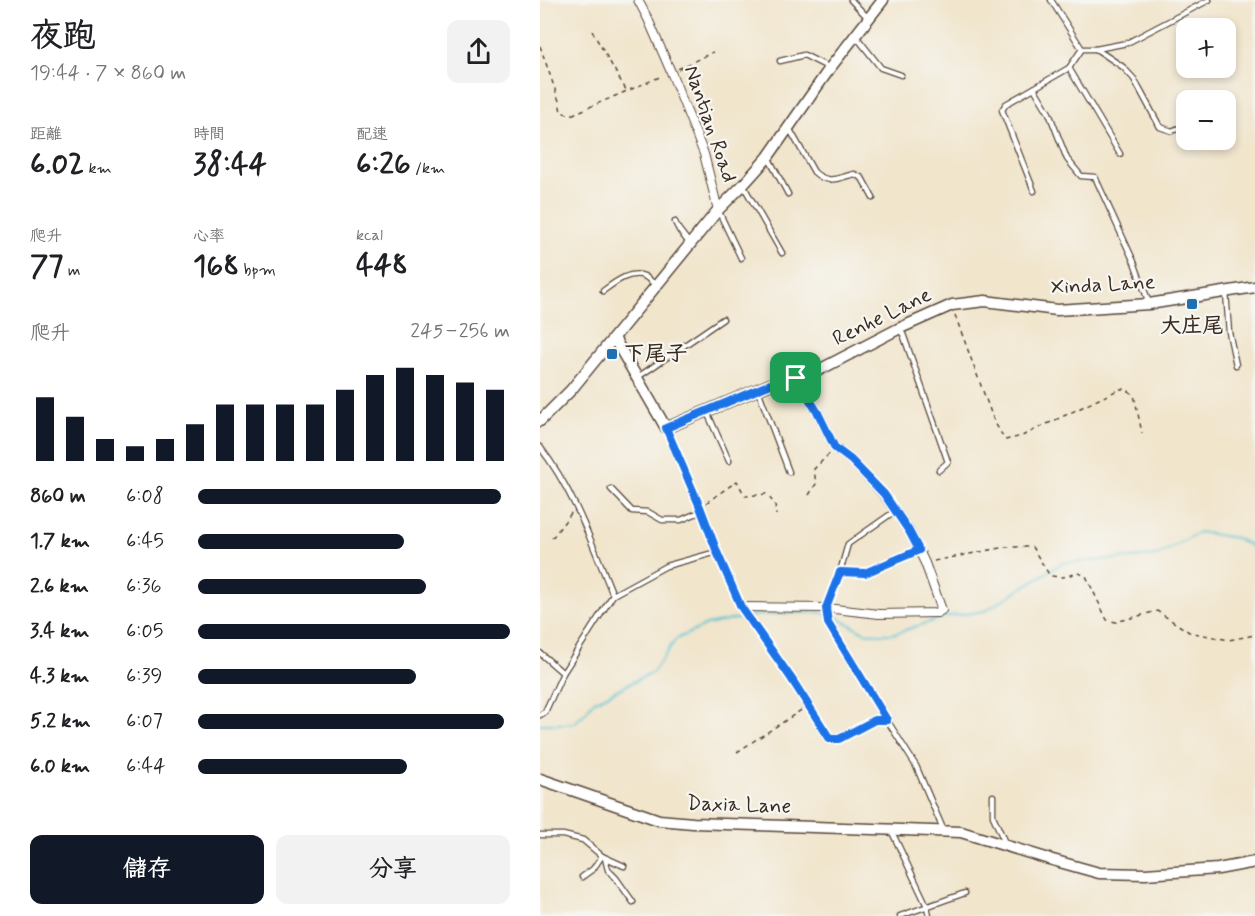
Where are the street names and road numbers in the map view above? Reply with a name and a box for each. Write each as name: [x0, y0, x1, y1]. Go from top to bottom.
street label: Nantian Road: [677, 62, 743, 186]
street label: Xinda Lane: [1050, 268, 1156, 302]
street label: Renhe Lane: [828, 281, 936, 353]
street label: Daxia Lane: [686, 789, 792, 821]

